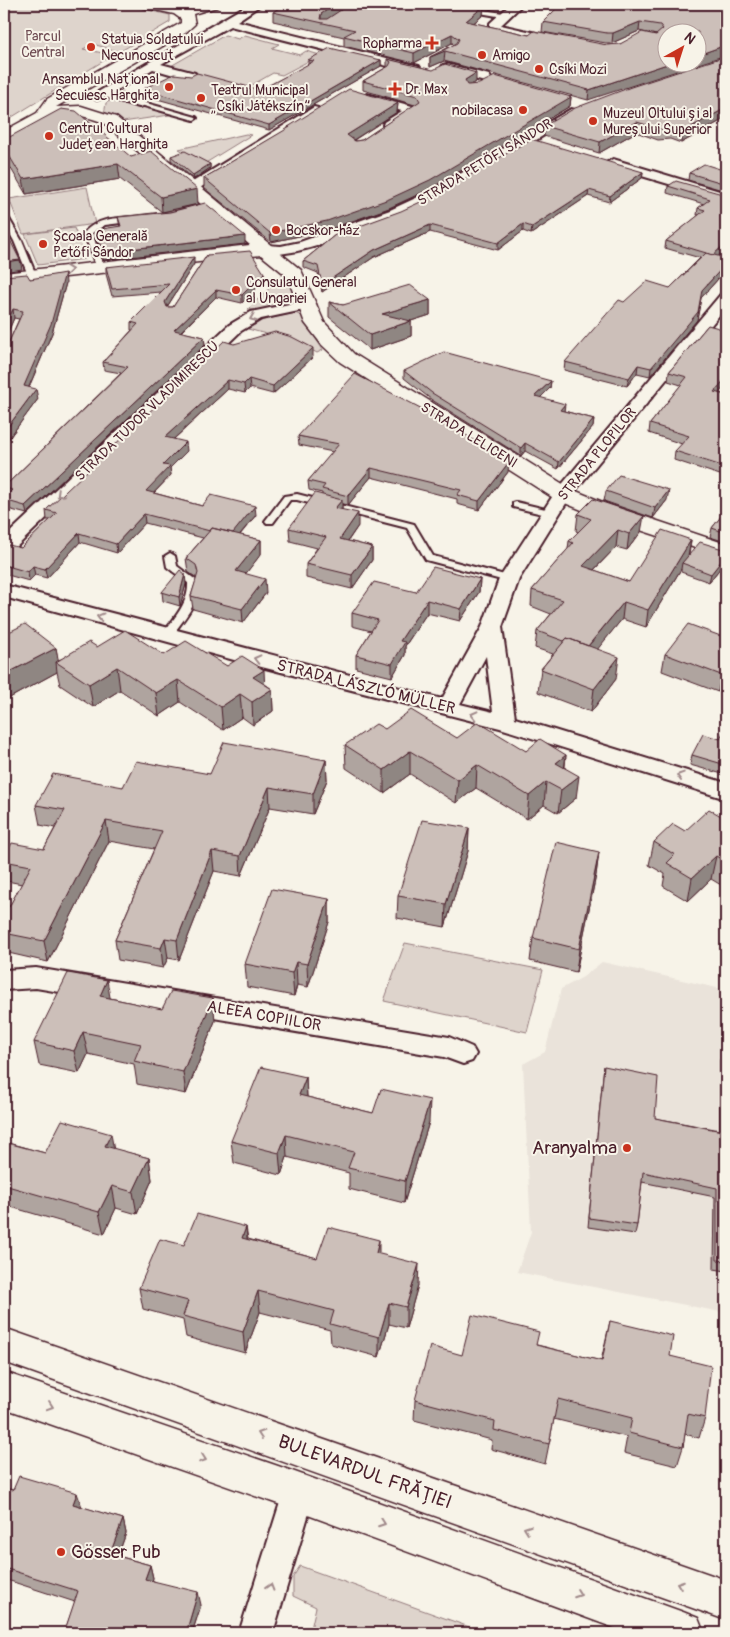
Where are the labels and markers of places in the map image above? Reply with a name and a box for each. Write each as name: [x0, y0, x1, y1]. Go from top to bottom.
place label: Statuia Soldatului Necunoscut: [101, 31, 204, 64]
place label: Ropharma: [363, 35, 422, 52]
marker: Ropharma: [426, 37, 438, 49]
marker: Statuia Soldatului Necunoscut: [85, 41, 97, 53]
place label: Amigo: [492, 47, 531, 64]
marker: Amigo: [476, 49, 488, 61]
place label: Csíki Mozi: [549, 61, 607, 78]
marker: Csíki Mozi: [533, 63, 545, 75]
place label: Ansamblul Național Secuiesc Harghita: [41, 71, 159, 104]
marker: Ansamblul Național Secuiesc Harghita: [163, 81, 175, 93]
place label: Dr. Max: [405, 81, 448, 98]
place label: Teatrul Municipal „Csíki Játékszín”: [211, 82, 310, 115]
marker: Dr. Max: [389, 83, 401, 95]
marker: Teatrul Municipal „Csíki Játékszín”: [195, 92, 207, 104]
place label: nobilacasa: [452, 102, 513, 119]
marker: nobilacasa: [517, 104, 529, 116]
place label: Muzeul Oltului și al Mureșului Superior: [603, 105, 712, 138]
marker: Muzeul Oltului și al Mureșului Superior: [587, 115, 599, 127]
place label: Centrul Cultural Județean Harghita: [59, 120, 168, 153]
marker: Centrul Cultural Județean Harghita: [43, 130, 55, 142]
place label: Bocskor-ház: [286, 222, 360, 239]
marker: Bocskor-ház: [270, 224, 282, 236]
place label: Școala Generală Petőfi Sándor: [53, 228, 148, 261]
marker: Școala Generală Petőfi Sándor: [37, 238, 49, 250]
place label: Consulatul General al Ungariei: [246, 274, 357, 307]
marker: Consulatul General al Ungariei: [230, 284, 242, 296]
place label: Aranyalma: [532, 1136, 617, 1160]
marker: Aranyalma: [621, 1142, 633, 1154]
place label: Gösser Pub: [71, 1540, 161, 1564]
marker: Gösser Pub: [55, 1546, 67, 1558]

